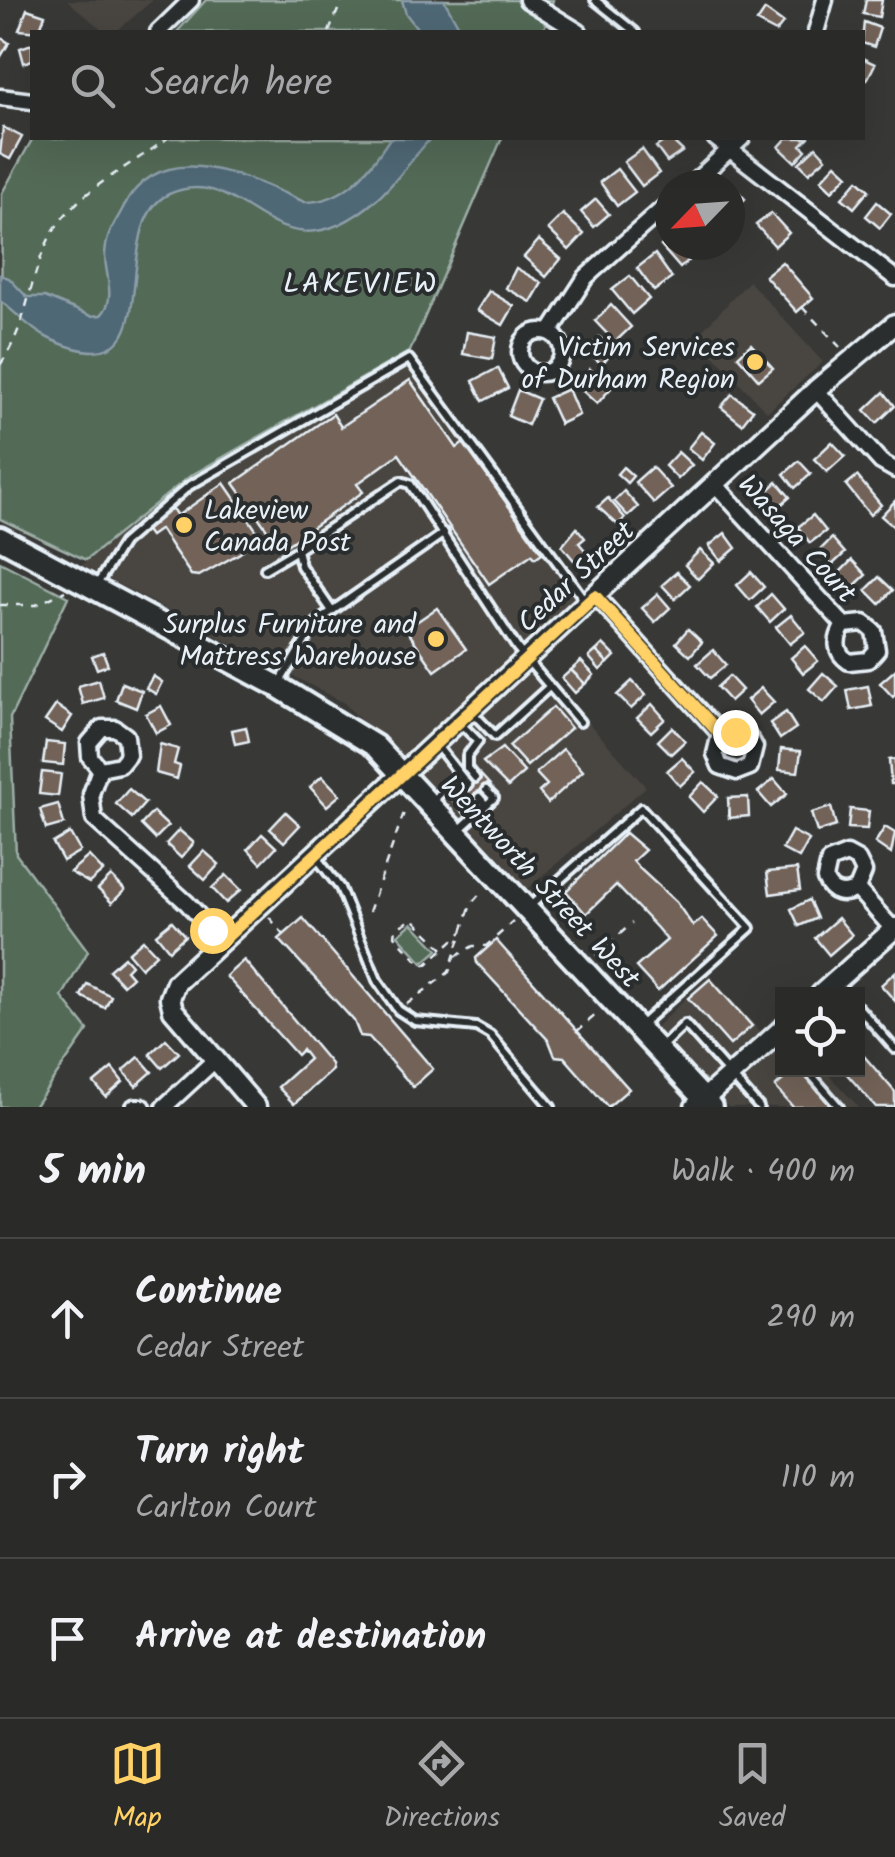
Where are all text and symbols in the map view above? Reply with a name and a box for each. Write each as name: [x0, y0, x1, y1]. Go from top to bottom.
search box: [30, 30, 865, 140]
text: Search here: [145, 55, 332, 115]
icon: search: [65, 58, 120, 113]
north arrow: [655, 170, 745, 260]
district label: LAKEVIEW: [283, 261, 439, 309]
place label: Victim Services of Durham Region: [522, 326, 735, 403]
marker: Victim Services of Durham Region: [744, 351, 766, 373]
street label: Wasaga Court: [726, 465, 867, 615]
place label: Lakeview Canada Post: [204, 489, 352, 566]
street label: Cedar Street: [507, 510, 647, 645]
marker: Lakeview Canada Post: [173, 514, 195, 536]
place label: Surplus Furniture and Mattress Warehouse: [163, 603, 417, 680]
marker: Surplus Furniture and Mattress Warehouse: [425, 628, 447, 650]
route end: [713, 710, 759, 756]
street label: Wentworth Street West: [428, 766, 651, 1000]
route start: [190, 908, 236, 954]
map controls: [775, 987, 865, 1077]
button: locate: [775, 987, 865, 1077]
text: 5 min: [40, 1139, 146, 1206]
text: Walk · 400 m: [671, 1147, 855, 1198]
text: Continue: [135, 1263, 282, 1323]
icon: ahead: [40, 1291, 95, 1346]
text: 290 m: [766, 1293, 855, 1344]
text: Cedar Street: [135, 1323, 304, 1374]
text: Turn right: [135, 1423, 304, 1483]
icon: right: [40, 1451, 95, 1506]
text: 110 m: [781, 1453, 855, 1504]
text: Carlton Court: [135, 1483, 316, 1534]
text: Arrive at destination: [135, 1608, 486, 1668]
icon: arrive: [40, 1611, 95, 1666]
tab: Map: [110, 1736, 165, 1841]
tab: Directions: [384, 1736, 500, 1841]
tab: Saved: [719, 1736, 785, 1841]

